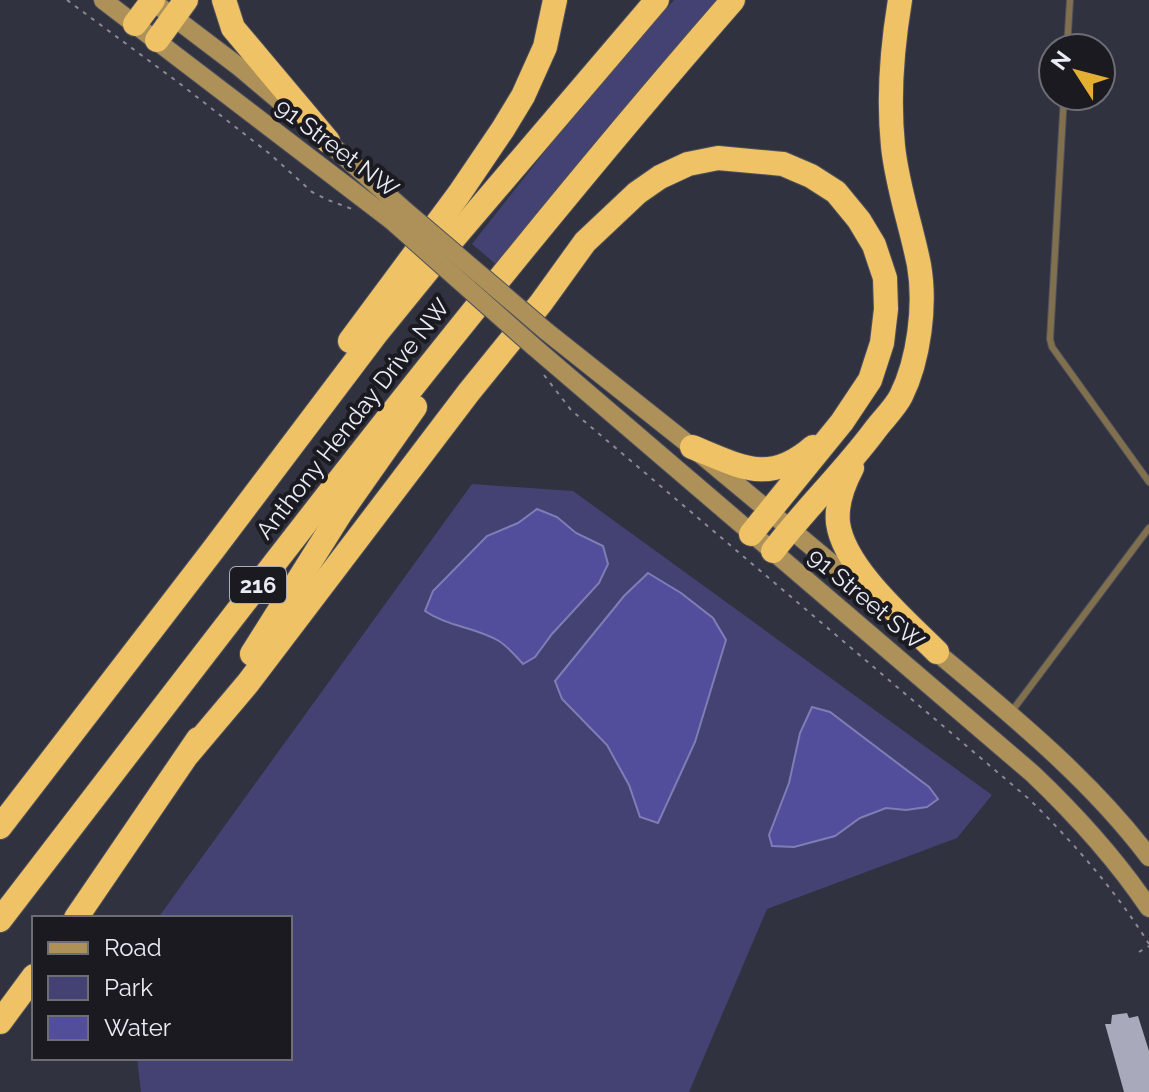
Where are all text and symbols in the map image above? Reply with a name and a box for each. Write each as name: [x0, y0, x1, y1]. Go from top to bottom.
north arrow: [1037, 32, 1117, 112]
text: N: [1045, 46, 1076, 75]
street label: 91 Street NW: [270, 92, 405, 203]
street label: Anthony Henday Drive NW: [250, 293, 456, 545]
street label: 91 Street SW: [802, 542, 930, 655]
road number: 216: [230, 567, 286, 603]
legend: [32, 916, 292, 1060]
text: Road: [104, 933, 162, 962]
text: Park: [104, 973, 153, 1002]
text: Water: [104, 1013, 172, 1042]

